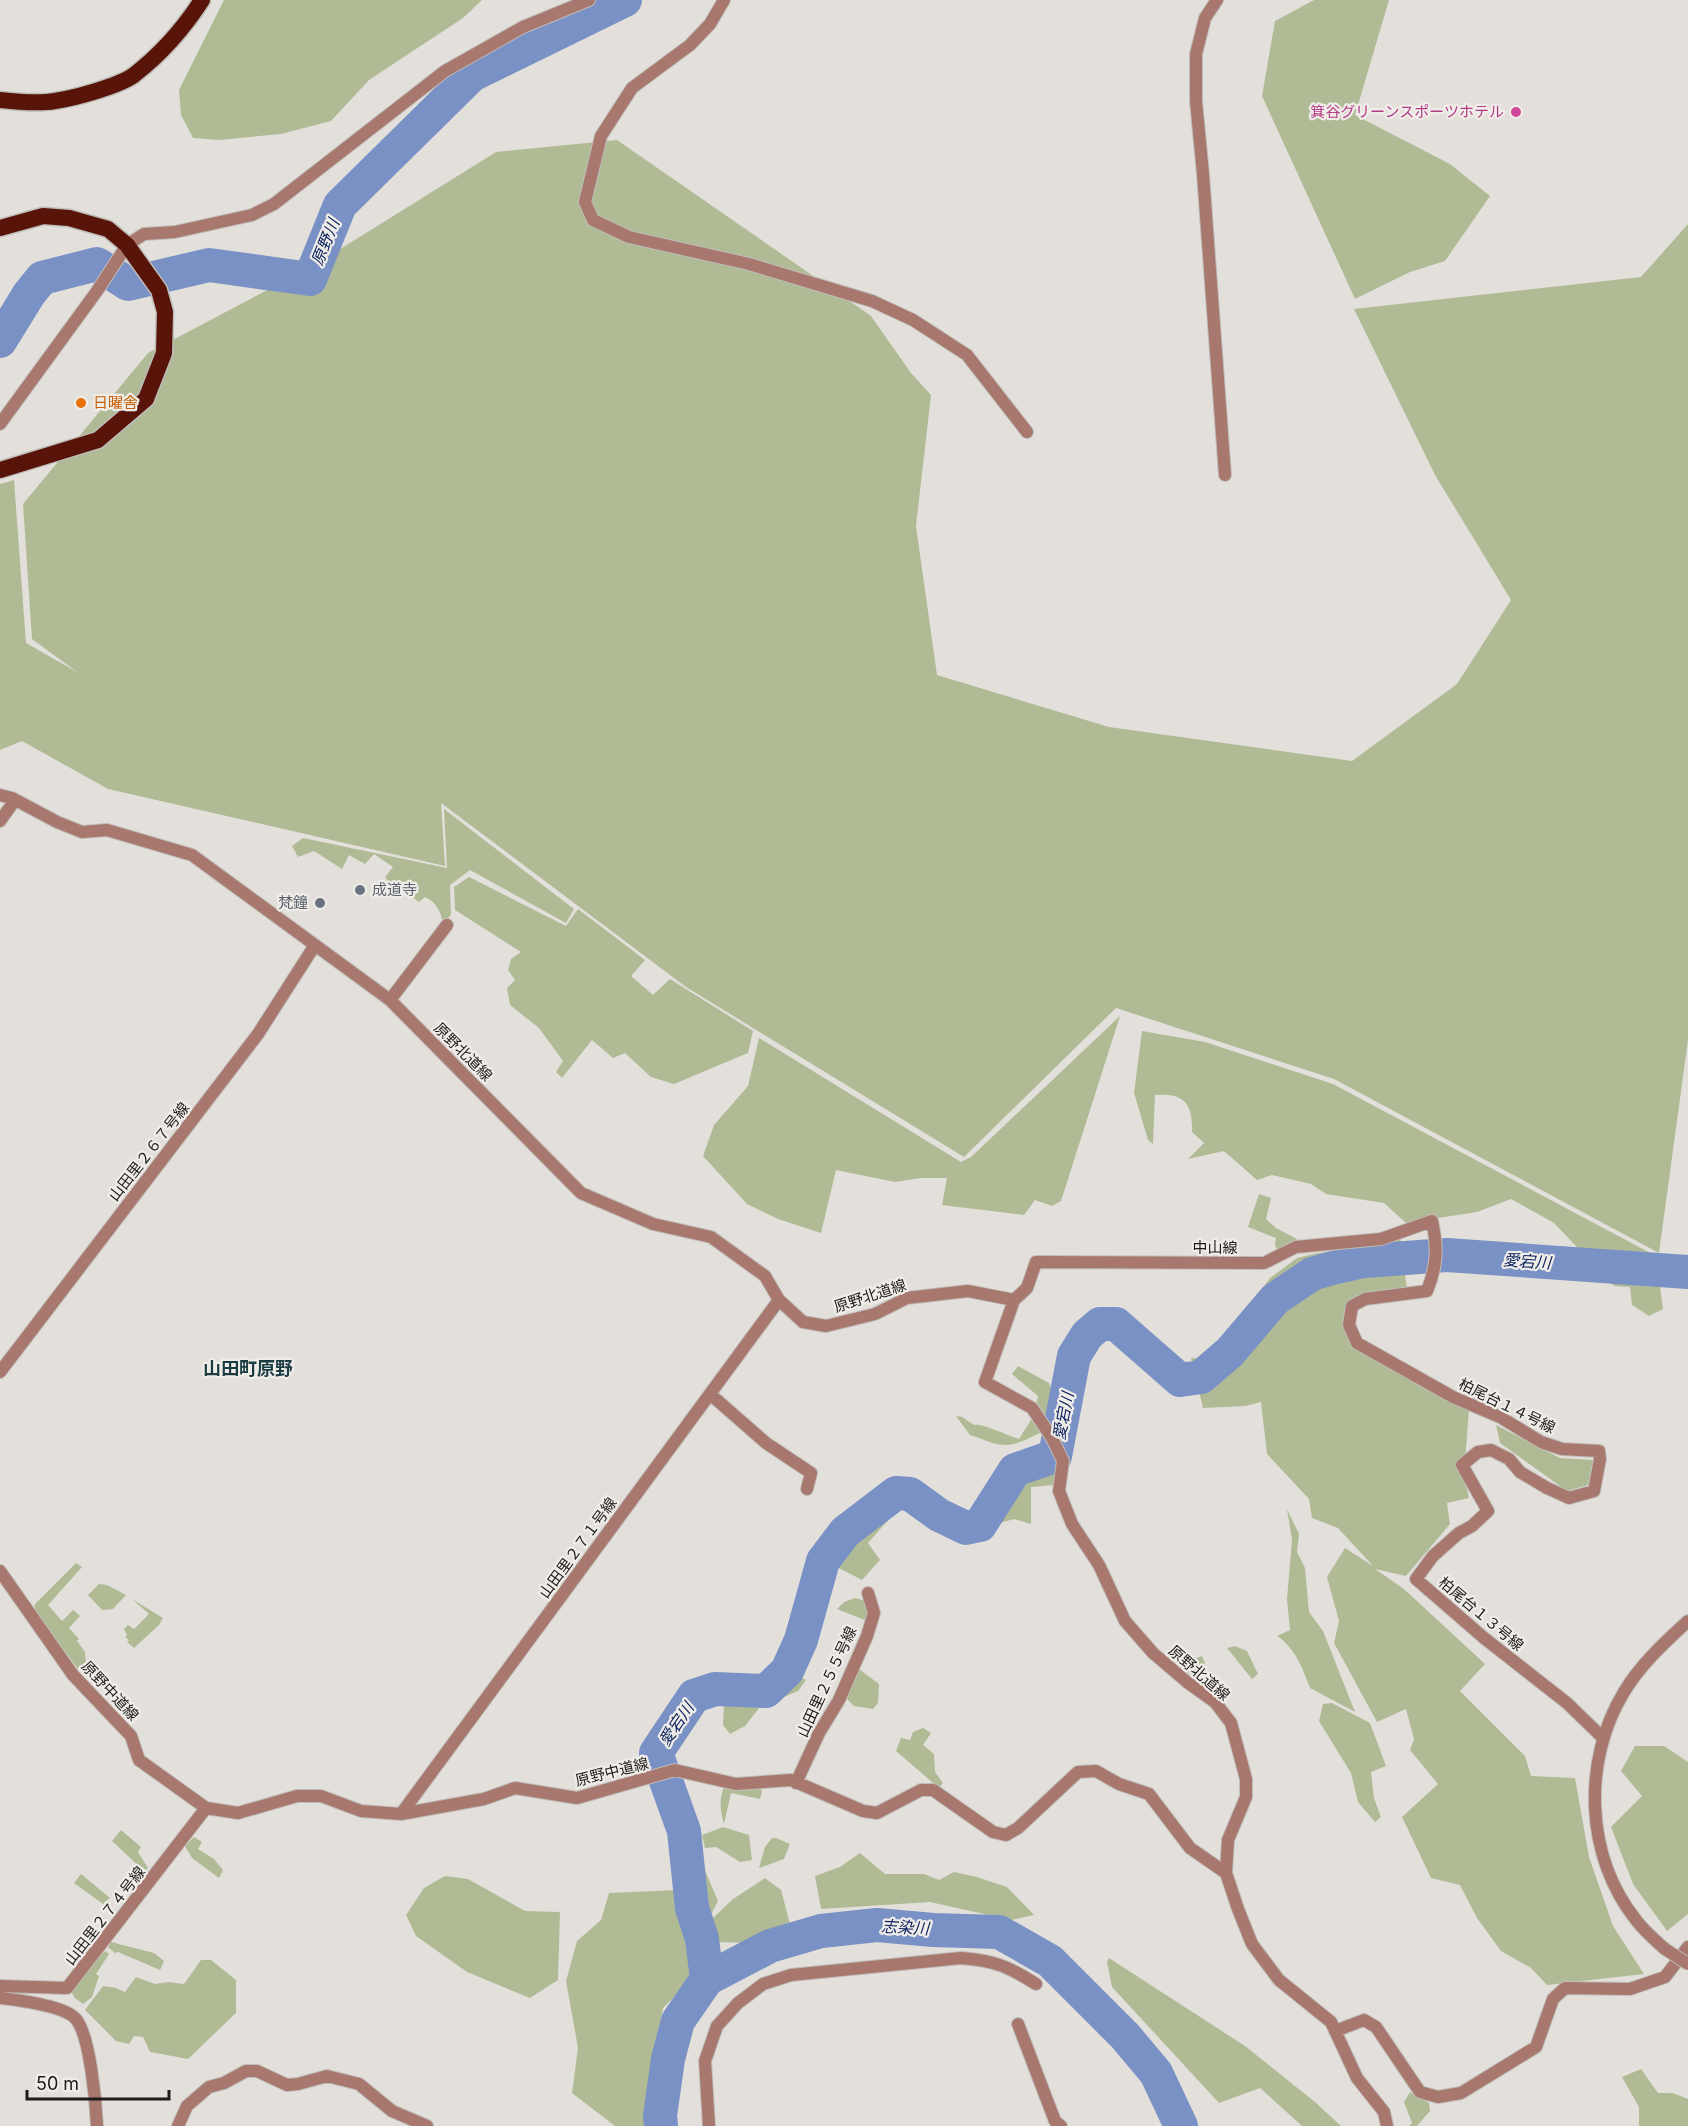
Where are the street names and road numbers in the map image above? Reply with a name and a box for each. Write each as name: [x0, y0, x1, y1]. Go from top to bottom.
street label: 原野北道線: [430, 1018, 497, 1085]
street label: 山田里２６７号線: [104, 1099, 193, 1205]
street label: 中山線: [1192, 1238, 1238, 1257]
street label: 原野北道線: [831, 1275, 908, 1316]
street label: 柏尾台１４号線: [1456, 1374, 1559, 1437]
street label: 山田里２７１号線: [535, 1494, 621, 1602]
street label: 柏尾台１３号線: [1435, 1573, 1528, 1655]
street label: 山田里２５５号線: [793, 1623, 861, 1740]
street label: 原野北道線: [1165, 1641, 1234, 1704]
street label: 原野中道線: [78, 1657, 143, 1725]
street label: 原野中道線: [573, 1753, 651, 1790]
street label: 山田里２７４号線: [60, 1863, 149, 1969]

